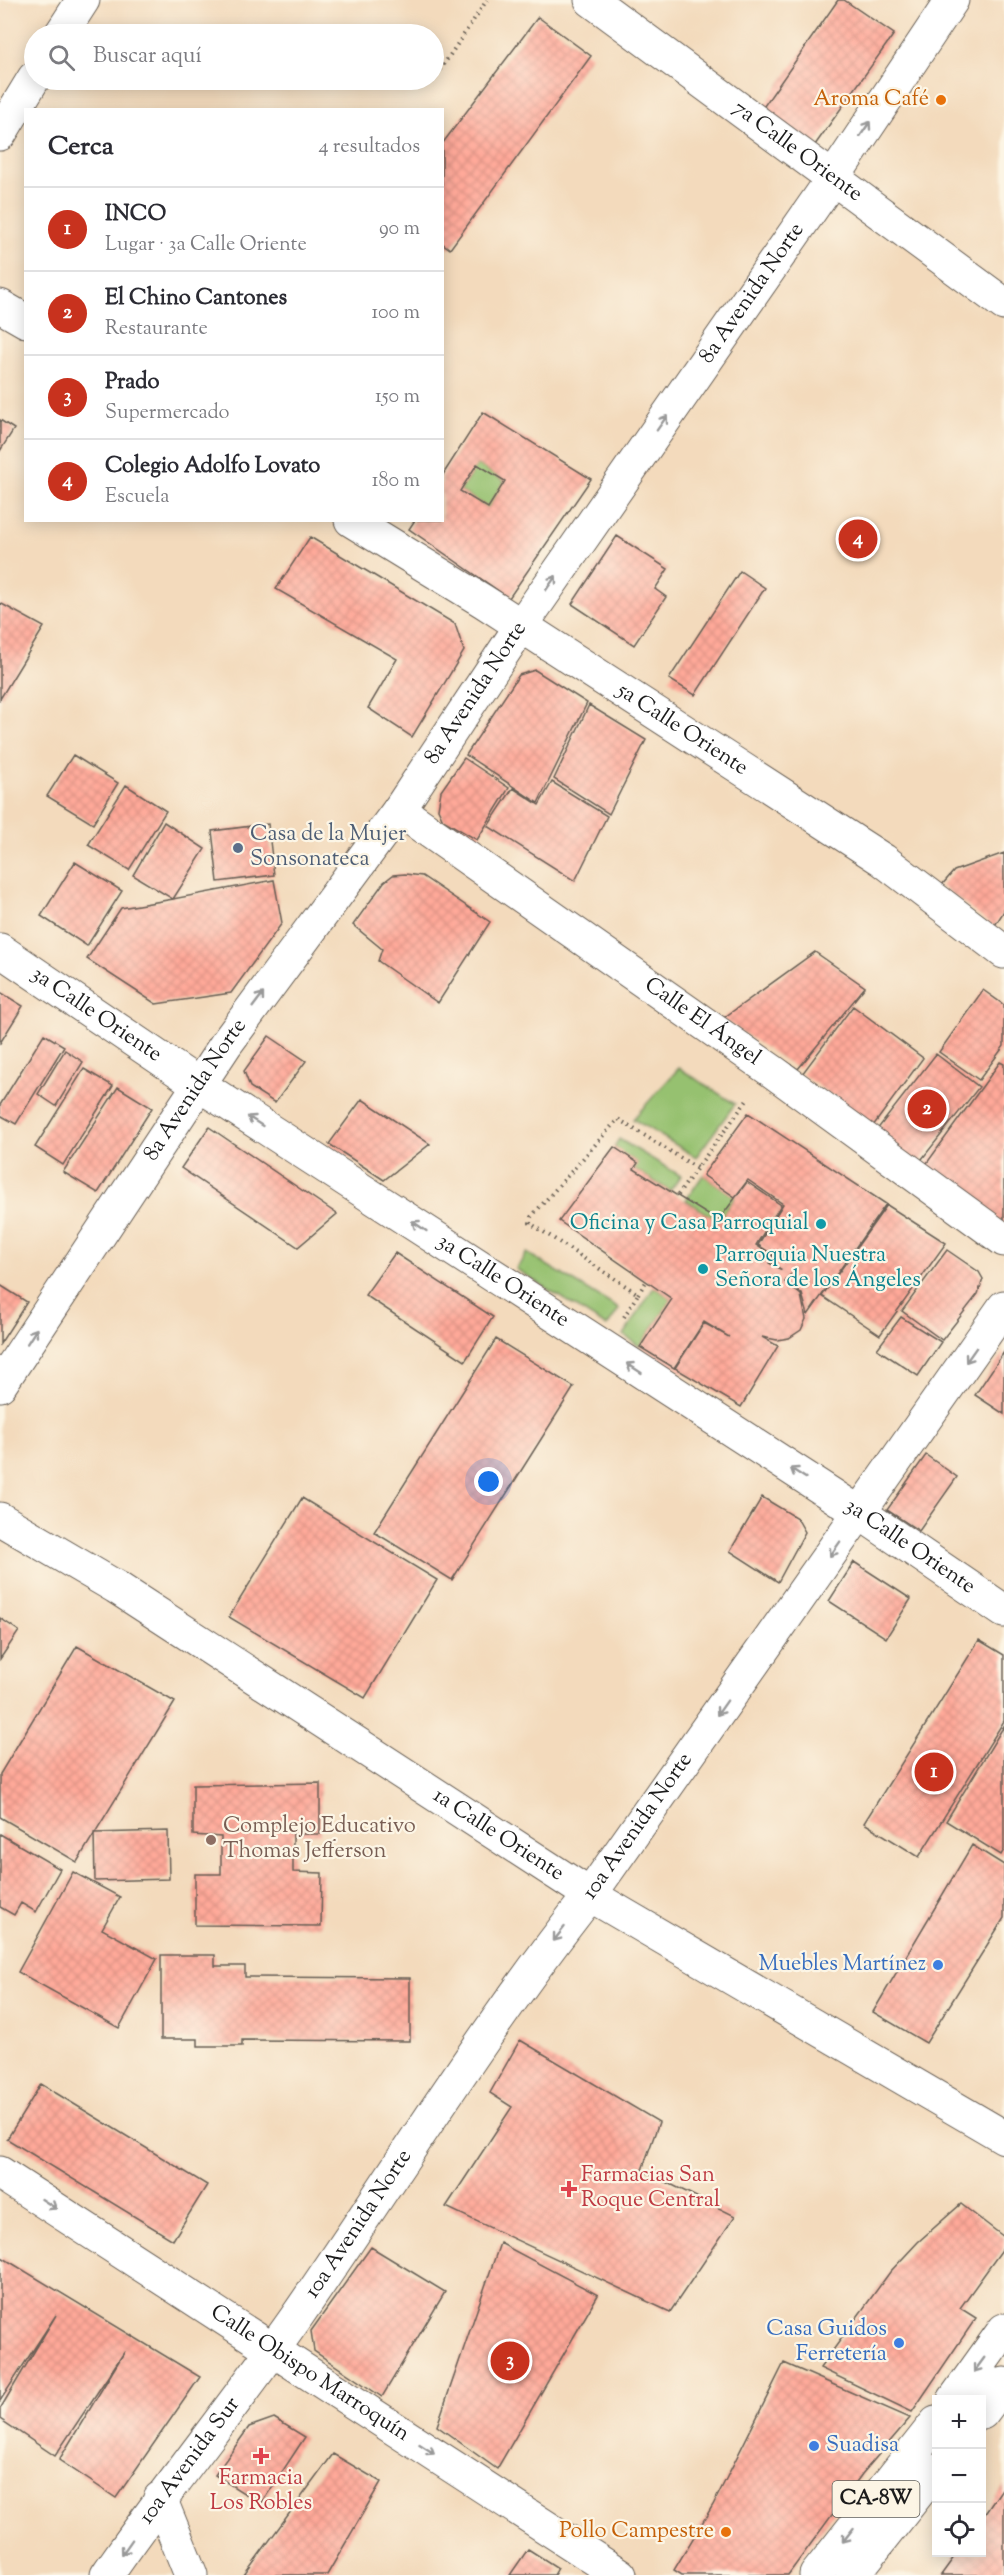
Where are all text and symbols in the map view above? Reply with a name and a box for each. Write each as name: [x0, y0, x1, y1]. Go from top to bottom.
search box: [24, 24, 444, 90]
icon: search: [45, 41, 78, 74]
text: Buscar aquí: [93, 41, 202, 73]
place label: Aroma Café: [813, 84, 929, 116]
street label: 7a Calle Oriente: [725, 93, 869, 210]
marker: Aroma Café: [934, 93, 948, 107]
one-way arrow: [859, 121, 871, 138]
text: Cerca: [48, 129, 114, 166]
text: 4 resultados: [318, 133, 420, 162]
text: INCO: [105, 199, 166, 231]
text: 1: [64, 215, 71, 244]
text: 90 m: [379, 215, 420, 244]
street label: 8a Avenida Norte: [692, 217, 813, 371]
text: Lugar · 3a Calle Oriente: [105, 231, 307, 260]
text: El Chino Cantones: [105, 283, 287, 315]
text: 2: [63, 299, 72, 328]
text: 100 m: [371, 299, 420, 328]
text: Restaurante: [105, 315, 208, 344]
text: Prado: [105, 367, 159, 399]
text: 3: [63, 383, 72, 412]
text: 150 m: [375, 383, 420, 412]
text: Supermercado: [105, 399, 230, 428]
one-way arrow: [656, 415, 668, 431]
text: Colegio Adolfo Lovato: [105, 451, 320, 483]
text: 4: [62, 467, 73, 496]
text: 180 m: [372, 467, 420, 496]
text: Escuela: [105, 483, 170, 512]
pin: 4: [838, 516, 878, 562]
one-way arrow: [545, 575, 557, 592]
street label: 8a Avenida Norte: [417, 616, 535, 771]
street label: 5a Calle Oriente: [608, 674, 754, 784]
place label: Casa de la Mujer Sonsonateca: [250, 819, 406, 876]
marker: Casa de la Mujer Sonsonateca: [231, 841, 245, 855]
street label: 3a Calle Oriente: [24, 959, 168, 1071]
street label: Calle El Ángel: [637, 970, 767, 1074]
one-way arrow: [252, 993, 264, 1009]
street label: 8a Avenida Norte: [137, 1012, 255, 1168]
pin: 2: [908, 1086, 946, 1132]
one-way arrow: [246, 1114, 263, 1127]
place label: Oficina y Casa Parroquial: [570, 1208, 809, 1240]
marker: Oficina y Casa Parroquial: [814, 1217, 828, 1231]
one-way arrow: [411, 1220, 427, 1232]
street label: 3a Calle Oriente: [430, 1227, 575, 1336]
place label: Parroquia Nuestra Señora de los Ángeles: [715, 1240, 921, 1297]
marker: Parroquia Nuestra Señora de los Ángeles: [696, 1262, 710, 1276]
one-way arrow: [26, 1328, 38, 1345]
one-way arrow: [965, 1346, 977, 1363]
one-way arrow: [626, 1362, 643, 1374]
your location: [474, 1467, 503, 1496]
one-way arrow: [790, 1467, 807, 1479]
street label: 3a Calle Oriente: [838, 1491, 982, 1603]
one-way arrow: [829, 1541, 841, 1557]
one-way arrow: [716, 1700, 728, 1716]
street label: 10a Avenida Norte: [575, 1746, 701, 1907]
pin: 1: [914, 1750, 954, 1794]
street label: 1a Calle Oriente: [426, 1781, 570, 1890]
place label: Complejo Educativo Thomas Jefferson: [223, 1811, 416, 1868]
marker: Complejo Educativo Thomas Jefferson: [204, 1833, 218, 1847]
one-way arrow: [552, 1926, 565, 1942]
place label: Muebles Martínez: [759, 1949, 926, 1981]
marker: Muebles Martínez: [931, 1958, 945, 1972]
street label: 10a Avenida Norte: [298, 2143, 421, 2305]
place label: Farmacias San Roque Central: [581, 2160, 720, 2217]
marker: Farmacias San Roque Central: [562, 2182, 576, 2196]
one-way arrow: [40, 2199, 57, 2211]
street label: Calle Obispo Marroquín: [204, 2297, 416, 2450]
place label: Casa Guidos Ferretería: [766, 2314, 887, 2371]
marker: Casa Guidos Ferretería: [892, 2336, 906, 2350]
pin: 3: [490, 2338, 530, 2384]
one-way arrow: [973, 2356, 985, 2372]
street label: 10a Avenida Sur: [132, 2391, 249, 2532]
map controls: [932, 2395, 986, 2557]
button: +: [932, 2395, 986, 2449]
place label: Suadisa: [826, 2430, 899, 2462]
marker: Suadisa: [807, 2439, 821, 2453]
one-way arrow: [419, 2442, 436, 2455]
marker: Farmacia Los Robles: [254, 2449, 268, 2463]
button: −: [932, 2449, 986, 2503]
place label: Farmacia Los Robles: [210, 2463, 312, 2520]
road number: CA-8W: [832, 2481, 920, 2517]
button: locate: [932, 2503, 986, 2557]
place label: Pollo Campestre: [559, 2516, 714, 2548]
marker: Pollo Campestre: [719, 2525, 733, 2539]
one-way arrow: [841, 2526, 854, 2542]
one-way arrow: [121, 2538, 133, 2555]

